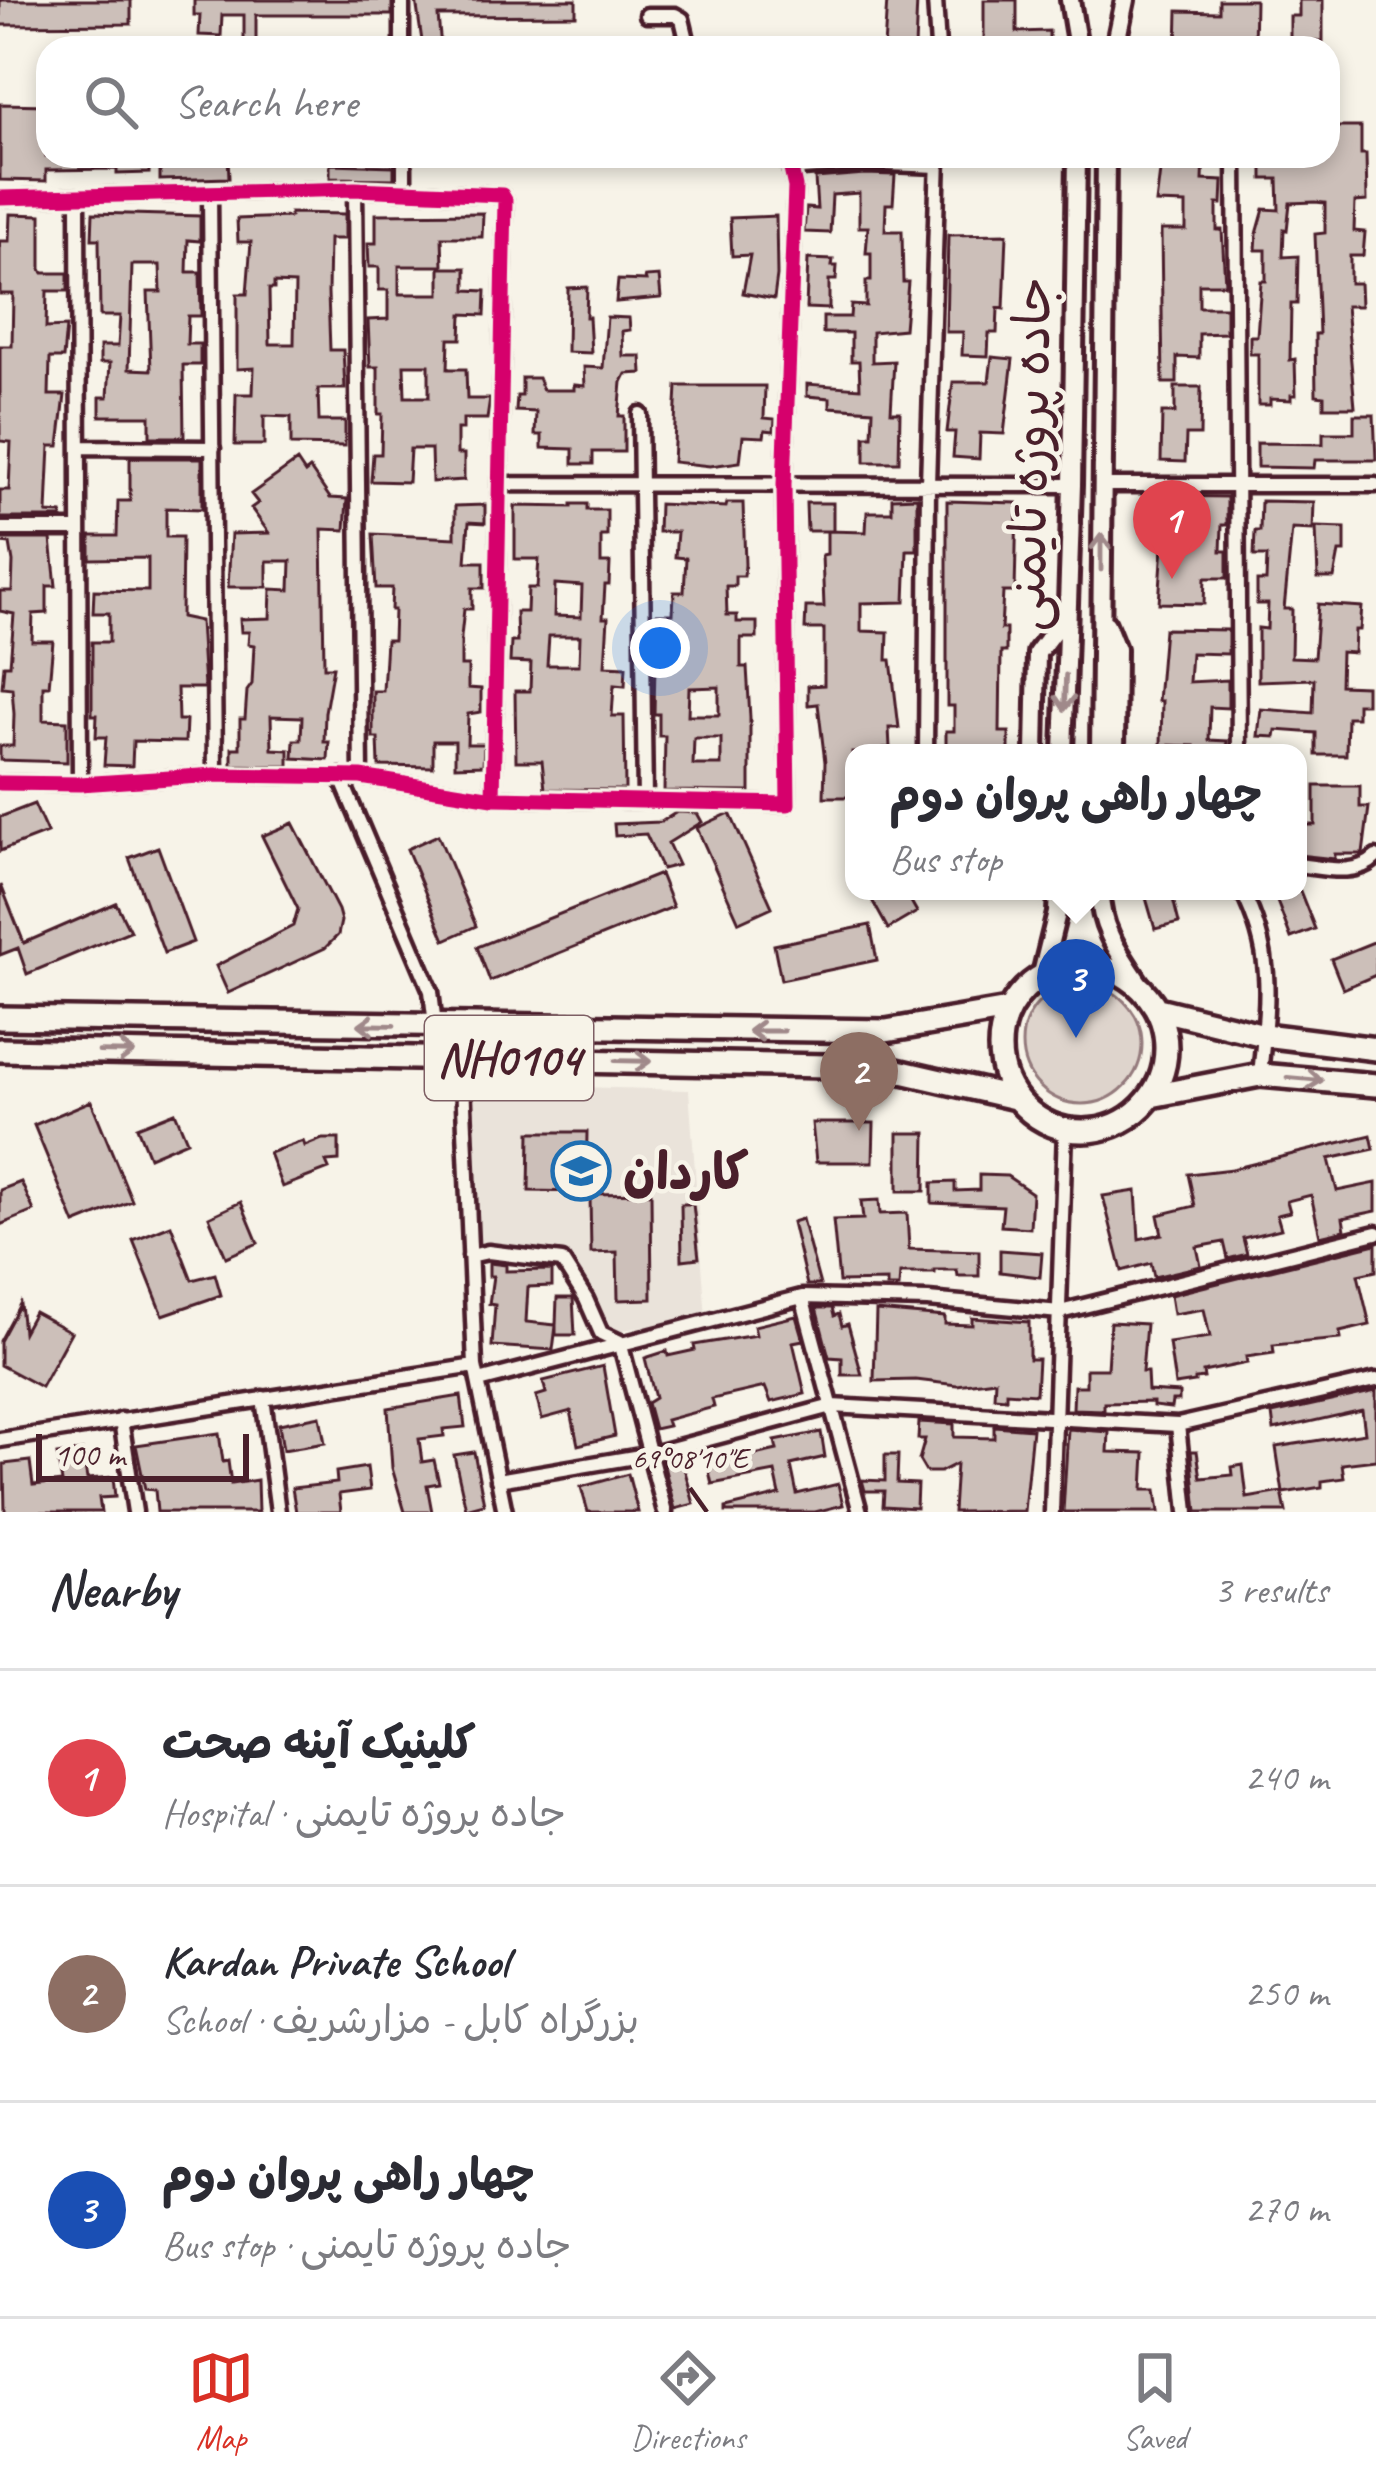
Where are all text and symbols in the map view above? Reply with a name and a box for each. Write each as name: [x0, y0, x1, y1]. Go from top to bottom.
search box: [36, 36, 1340, 168]
icon: search: [78, 69, 144, 135]
text: Search here: [174, 74, 357, 131]
street label: جاده پروژه تایمنی: [995, 276, 1066, 632]
pin: 1: [1133, 480, 1211, 579]
one-way arrow: [1090, 533, 1112, 572]
your location: [630, 618, 690, 678]
one-way arrow: [1053, 673, 1076, 712]
popup: [845, 744, 1307, 900]
text: چهار راهی پروان دوم: [890, 767, 1262, 824]
text: Bus stop: [890, 835, 1002, 884]
pin: 3: [1037, 939, 1115, 1038]
one-way arrow: [357, 1014, 396, 1037]
road number: NH0104: [425, 1016, 593, 1100]
one-way arrow: [747, 1020, 786, 1042]
pin: 2: [820, 1032, 898, 1131]
one-way arrow: [97, 1040, 136, 1063]
one-way arrow: [613, 1050, 652, 1073]
one-way arrow: [1285, 1068, 1324, 1091]
school or university icon: کاردان: [550, 1140, 612, 1202]
place label: کاردان: [623, 1140, 749, 1204]
scale bar: [36, 1428, 249, 1481]
text: 100 m: [54, 1434, 125, 1476]
text: 69°08'10"E: [632, 1439, 752, 1477]
text: Nearby: [48, 1558, 176, 1622]
text: 3 results: [1214, 1566, 1328, 1615]
text: کلینیک آینه صحت: [162, 1715, 476, 1772]
text: 1: [78, 1753, 96, 1802]
text: 240 m: [1244, 1753, 1328, 1802]
text: Hospital · جاده پروژه تایمنی: [162, 1789, 566, 1838]
text: Kardan Private School: [162, 1933, 508, 1990]
text: 2: [78, 1969, 96, 2018]
text: 250 m: [1244, 1969, 1328, 2018]
text: School · بزرگراه کابل - مزارشریف: [162, 1996, 639, 2045]
text: چهار راهی پروان دوم: [162, 2147, 535, 2204]
text: 3: [78, 2185, 96, 2234]
text: 270 m: [1244, 2185, 1328, 2234]
text: Bus stop · جاده پروژه تایمنی: [162, 2221, 572, 2270]
tab: Map: [188, 2345, 254, 2459]
tab: Directions: [631, 2345, 745, 2459]
tab: Saved: [1122, 2345, 1188, 2459]

